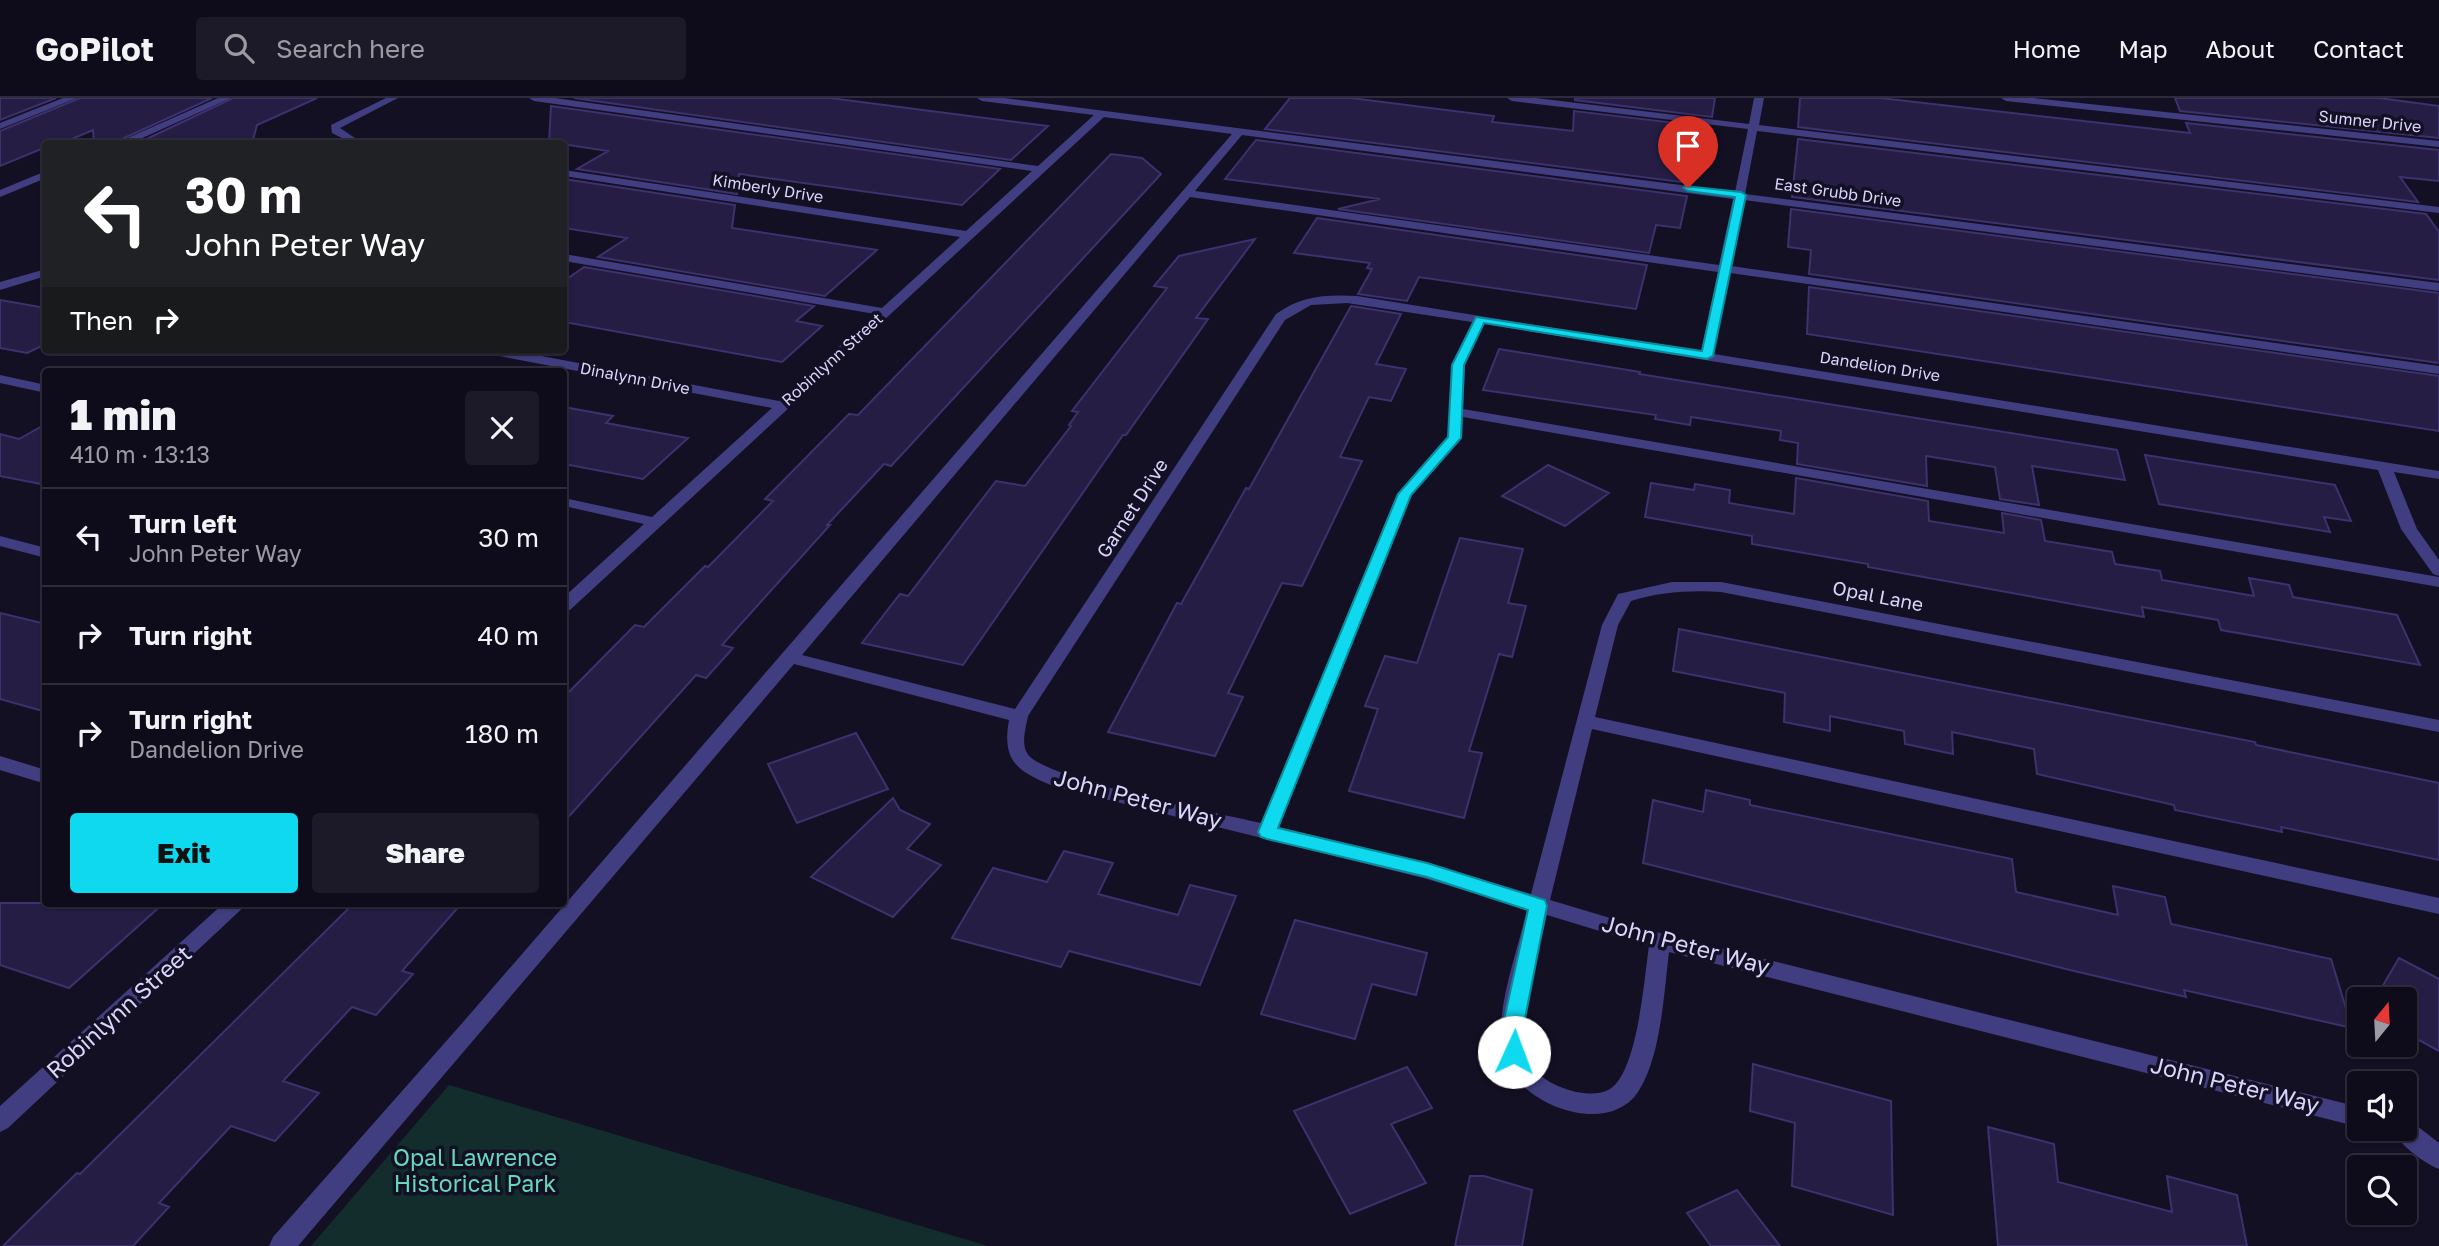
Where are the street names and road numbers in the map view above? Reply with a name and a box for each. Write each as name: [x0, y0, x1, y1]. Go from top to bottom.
street label: Sumner Drive: [2318, 106, 2422, 136]
street label: Kimberly Drive: [711, 169, 825, 207]
street label: East Grubb Drive: [1773, 173, 1903, 211]
street label: Robinlynn Street: [777, 308, 887, 410]
street label: Dandelion Drive: [1818, 347, 1942, 385]
street label: Dinalynn Drive: [578, 358, 692, 398]
street label: Garnet Drive: [1091, 454, 1172, 562]
street label: Opal Lane: [1831, 575, 1925, 616]
street label: John Peter Way: [1051, 762, 1225, 834]
street label: John Peter Way: [1599, 908, 1773, 980]
street label: Robinlynn Street: [40, 939, 197, 1084]
street label: John Peter Way: [2148, 1050, 2322, 1119]

